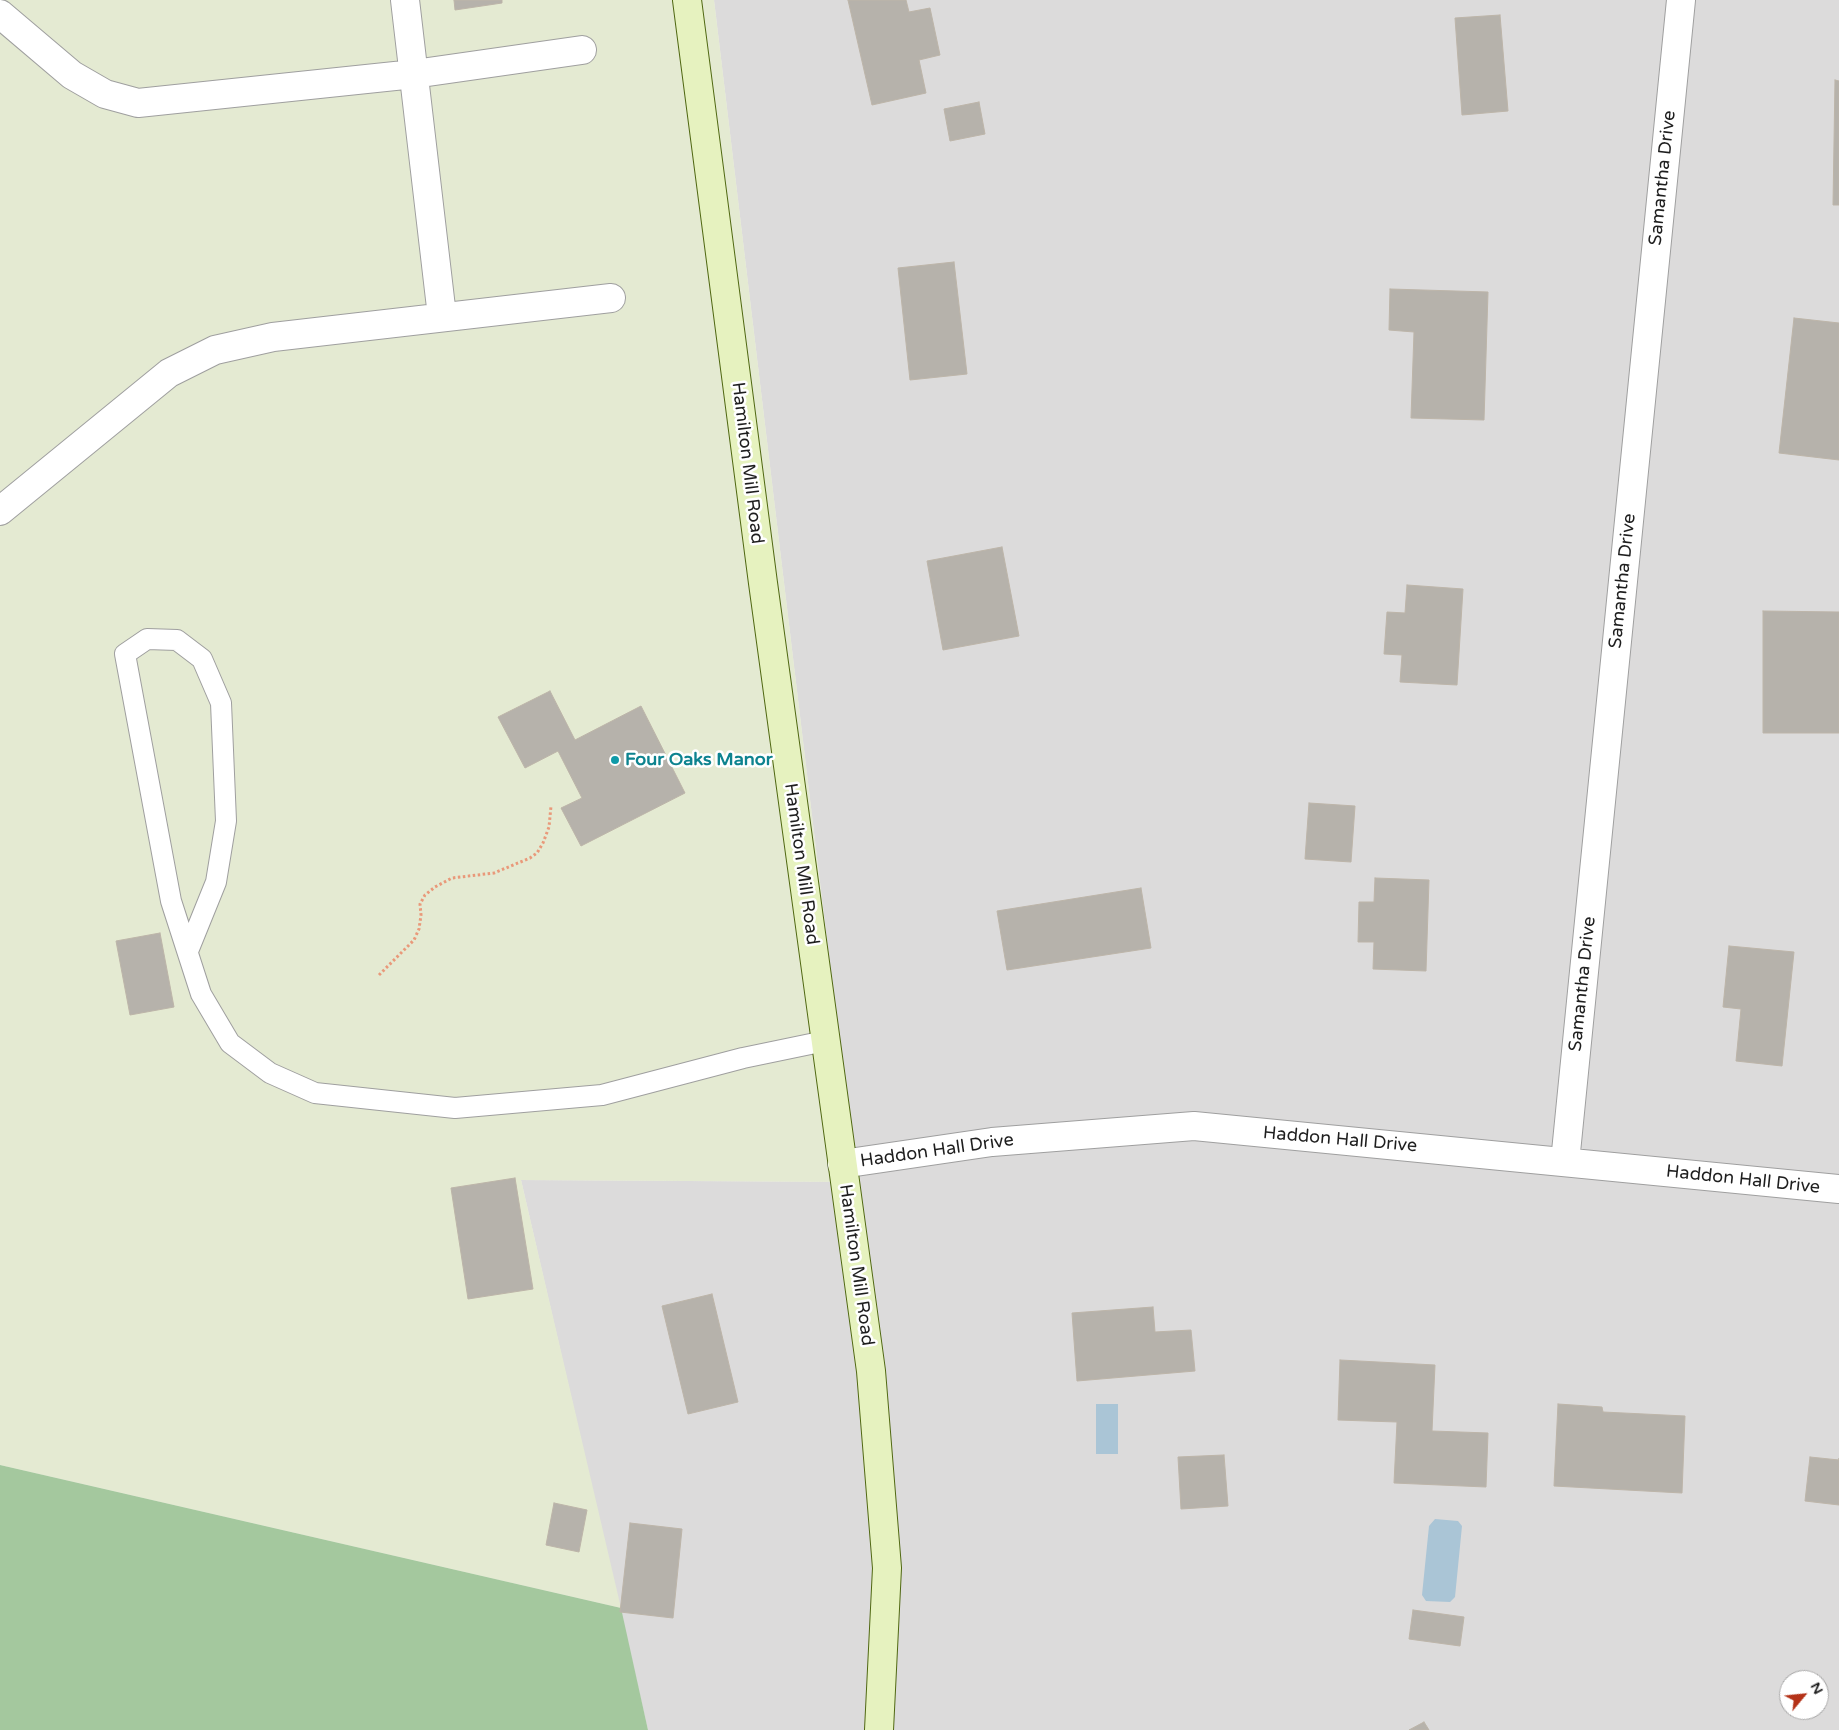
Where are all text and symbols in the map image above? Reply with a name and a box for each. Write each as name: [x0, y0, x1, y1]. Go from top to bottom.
street label: Samantha Drive: [1645, 109, 1681, 247]
street label: Hamilton Mill Road: [726, 381, 768, 545]
street label: Samantha Drive: [1605, 512, 1641, 650]
place label: Four Oaks Manor: [625, 749, 773, 771]
marker: Four Oaks Manor: [609, 754, 621, 766]
street label: Hamilton Mill Road: [779, 782, 823, 946]
street label: Samantha Drive: [1565, 915, 1601, 1053]
street label: Haddon Hall Drive: [1262, 1122, 1418, 1158]
street label: Haddon Hall Drive: [859, 1130, 1015, 1172]
street label: Haddon Hall Drive: [1665, 1161, 1821, 1199]
street label: Hamilton Mill Road: [834, 1183, 878, 1347]
north arrow: [1779, 1670, 1829, 1720]
text: N: [1807, 1679, 1827, 1697]

